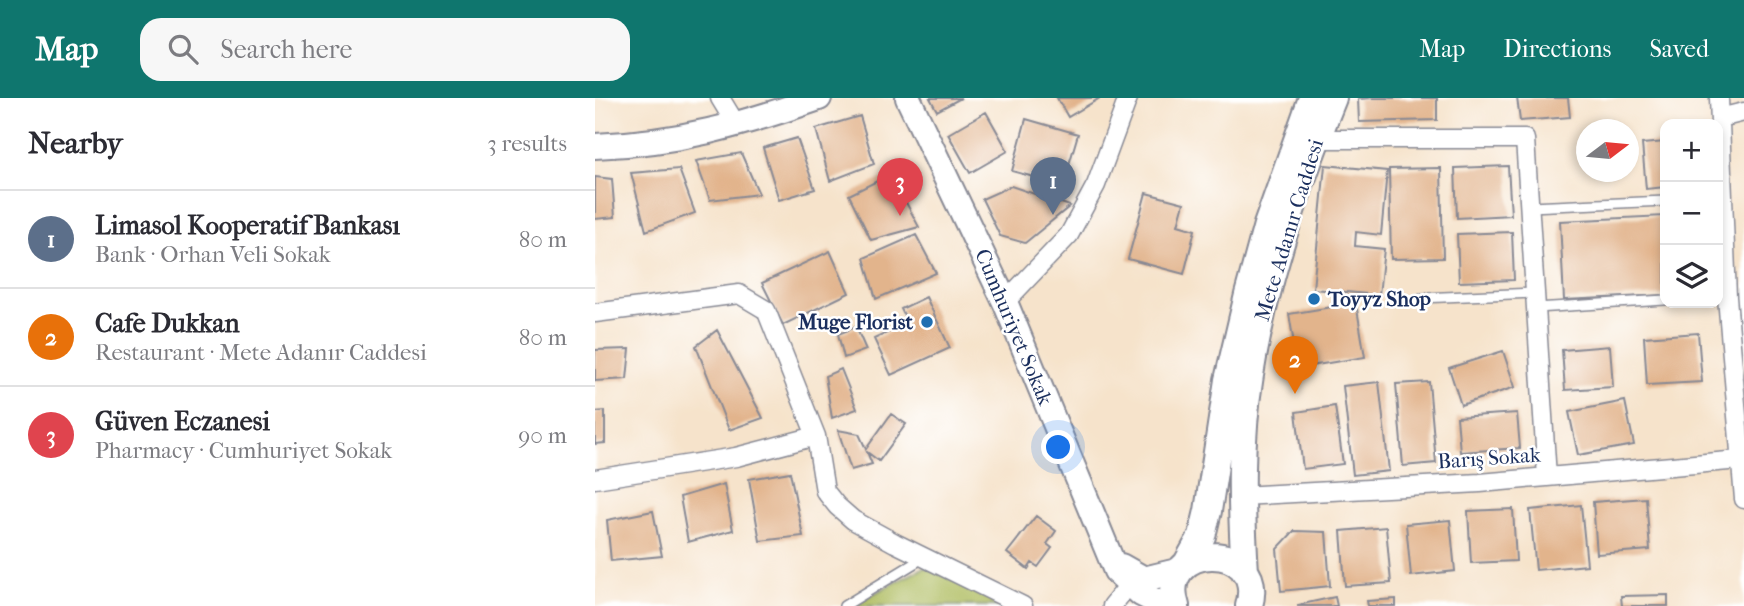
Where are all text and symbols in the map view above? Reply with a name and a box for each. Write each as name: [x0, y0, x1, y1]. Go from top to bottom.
search box: [140, 18, 630, 81]
text: Map: [35, 30, 98, 69]
icon: search: [164, 30, 202, 68]
text: Search here: [220, 34, 352, 65]
text: Map: [1419, 35, 1465, 63]
text: Directions: [1503, 35, 1611, 63]
text: Saved: [1649, 35, 1709, 63]
north arrow: [1576, 119, 1639, 182]
map controls: [1660, 119, 1723, 308]
button: +: [1660, 119, 1723, 182]
text: Nearby: [28, 126, 123, 161]
text: 3 results: [487, 130, 567, 157]
street label: Mete Adanır Caddesi: [1250, 136, 1328, 324]
pin: 1: [1030, 157, 1076, 215]
pin: 3: [877, 158, 923, 216]
button: −: [1660, 182, 1723, 245]
text: Limasol Kooperatif Bankası: [95, 210, 400, 241]
text: 1: [47, 226, 55, 253]
text: 80 m: [519, 226, 567, 253]
text: Bank · Orhan Veli Sokak: [95, 241, 331, 268]
street label: Cumhuriyet Sokak: [970, 245, 1058, 409]
button: layers: [1660, 245, 1723, 308]
place label: Toyyz Shop: [1327, 287, 1432, 311]
marker: Toyyz Shop: [1306, 291, 1322, 307]
text: Cafe Dukkan: [95, 308, 240, 339]
place label: Muge Florist: [797, 310, 913, 334]
marker: Muge Florist: [919, 314, 935, 330]
text: 2: [45, 324, 57, 351]
text: 80 m: [519, 324, 567, 351]
pin: 2: [1272, 336, 1318, 394]
text: Restaurant · Mete Adanır Caddesi: [95, 339, 427, 366]
text: Güven Eczanesi: [95, 406, 270, 437]
text: 3: [46, 422, 56, 449]
text: 90 m: [518, 422, 567, 449]
your location: [1041, 430, 1075, 464]
text: Pharmacy · Cumhuriyet Sokak: [95, 437, 392, 464]
street label: Barış Sokak: [1437, 442, 1542, 474]

